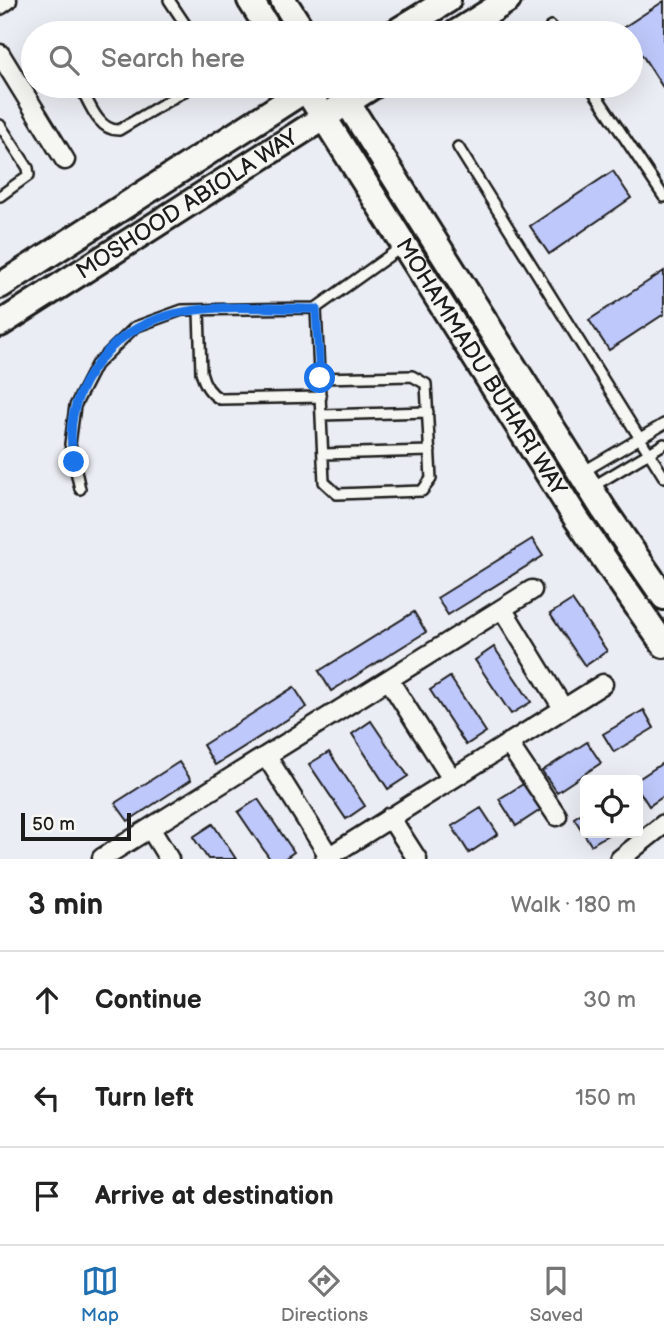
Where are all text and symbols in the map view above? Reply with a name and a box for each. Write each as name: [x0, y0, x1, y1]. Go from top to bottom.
search box: [21, 21, 643, 98]
icon: search: [45, 41, 83, 79]
text: Search here: [101, 44, 245, 75]
street label: MOSHOOD ABIOLA WAY: [71, 123, 304, 286]
street label: MOHAMMADU BUHARI WAY: [389, 233, 573, 501]
route start: [304, 362, 335, 393]
route end: [58, 446, 89, 477]
map controls: [580, 775, 643, 838]
button: locate: [580, 775, 643, 838]
scale bar: [21, 810, 131, 842]
text: 50 m: [32, 813, 75, 836]
text: 3 min: [28, 887, 103, 923]
text: Walk · 180 m: [511, 891, 636, 919]
icon: ahead: [28, 981, 66, 1019]
text: Continue: [95, 985, 202, 1016]
text: 30 m: [583, 986, 636, 1014]
icon: left: [28, 1079, 66, 1117]
text: Turn left: [95, 1083, 194, 1114]
text: 150 m: [575, 1084, 636, 1112]
icon: arrive: [28, 1177, 66, 1215]
text: Arrive at destination: [95, 1181, 334, 1212]
tab: Map: [81, 1262, 119, 1327]
tab: Directions: [281, 1262, 368, 1327]
tab: Saved: [530, 1262, 583, 1327]

